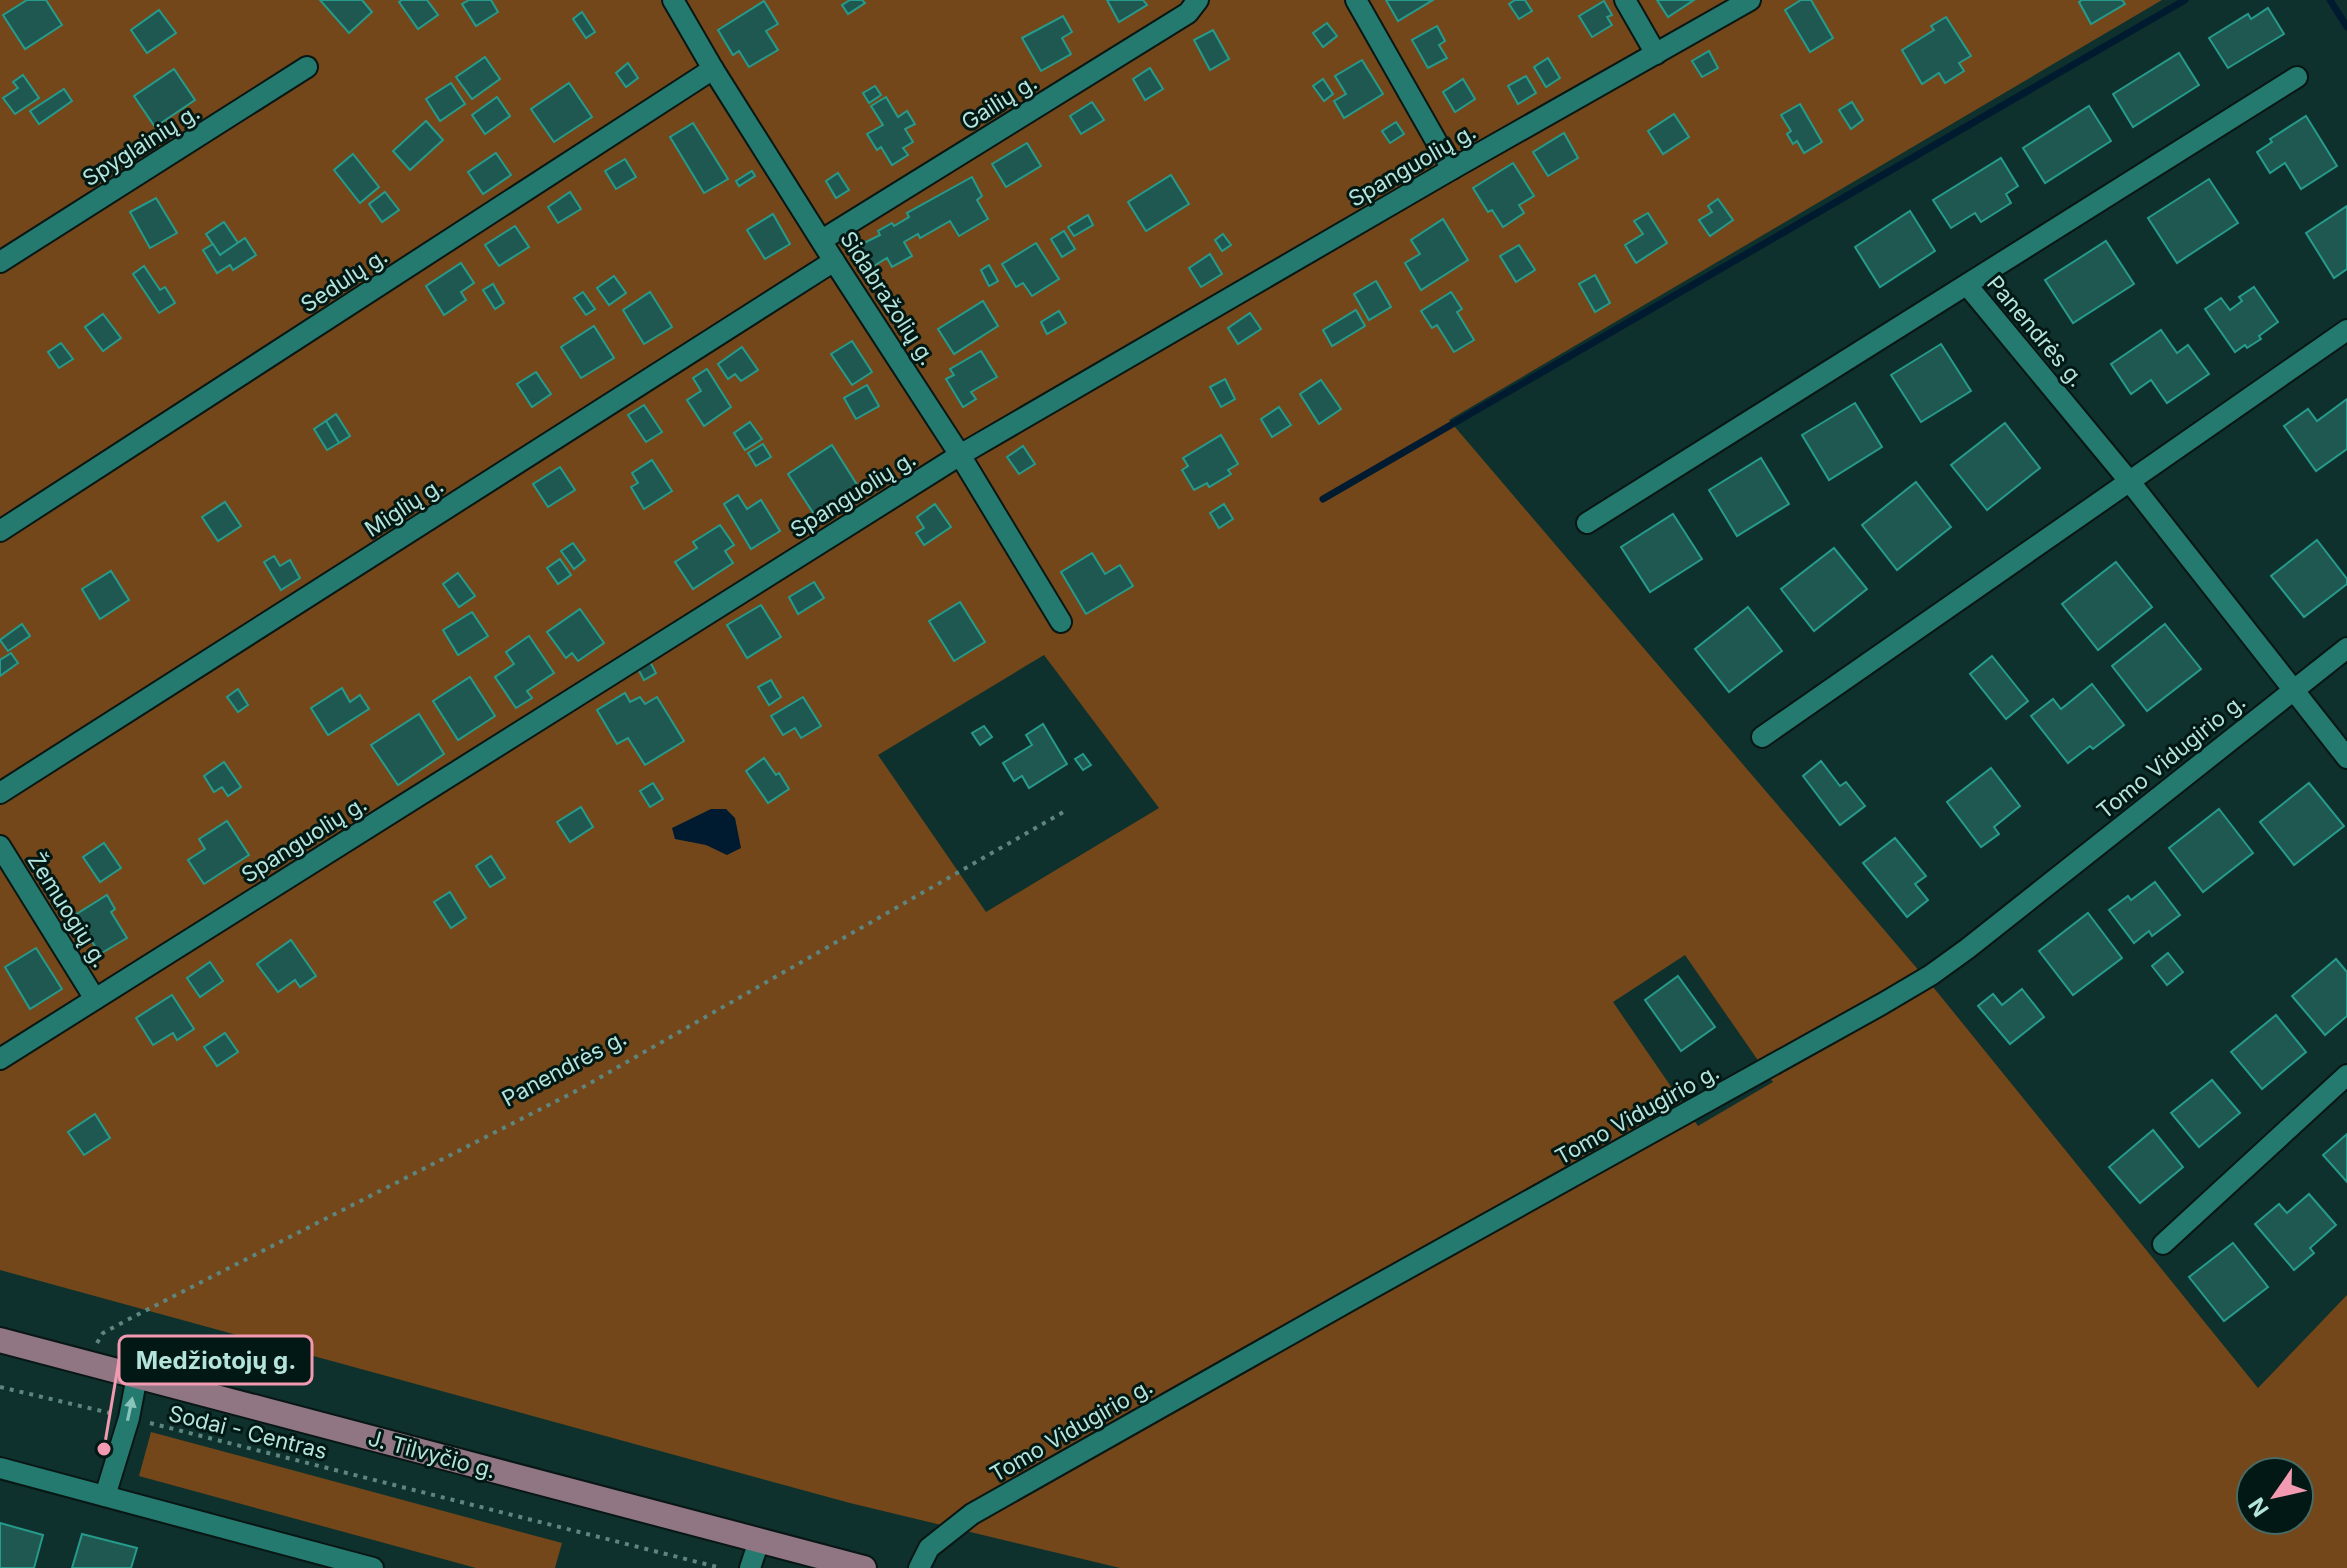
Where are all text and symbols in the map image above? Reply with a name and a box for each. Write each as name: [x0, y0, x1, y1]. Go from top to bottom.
street label: Gailių g.: [957, 69, 1041, 135]
street label: Spyglainių g.: [78, 99, 204, 191]
street label: Spanguolių g.: [1344, 118, 1480, 212]
street label: Sidabražolių g.: [835, 226, 941, 370]
street label: Sedulų g.: [296, 242, 392, 318]
street label: Panendrės g.: [1982, 270, 2090, 392]
street label: Spanguolių g.: [786, 445, 920, 543]
street label: Miglių g.: [360, 472, 448, 542]
street label: Tomo Vidugirio g.: [2092, 688, 2250, 824]
street label: Spanguolių g.: [237, 790, 371, 888]
street label: Žemuogių g.: [23, 848, 113, 972]
street label: Panendrės g.: [497, 1024, 631, 1112]
street label: Tomo Vidugirio g.: [1551, 1058, 1723, 1170]
callout: Medžiotojų g.: [119, 1336, 312, 1384]
text: Medžiotojų g.: [136, 1346, 296, 1375]
street label: Tomo Vidugirio g.: [985, 1373, 1157, 1487]
one-way arrow: [124, 1397, 137, 1422]
street label: Sodai - Centras: [166, 1400, 330, 1464]
street label: J. Tilvyčio g.: [366, 1425, 498, 1483]
north arrow: [2235, 1456, 2315, 1536]
text: N: [2243, 1493, 2274, 1521]

